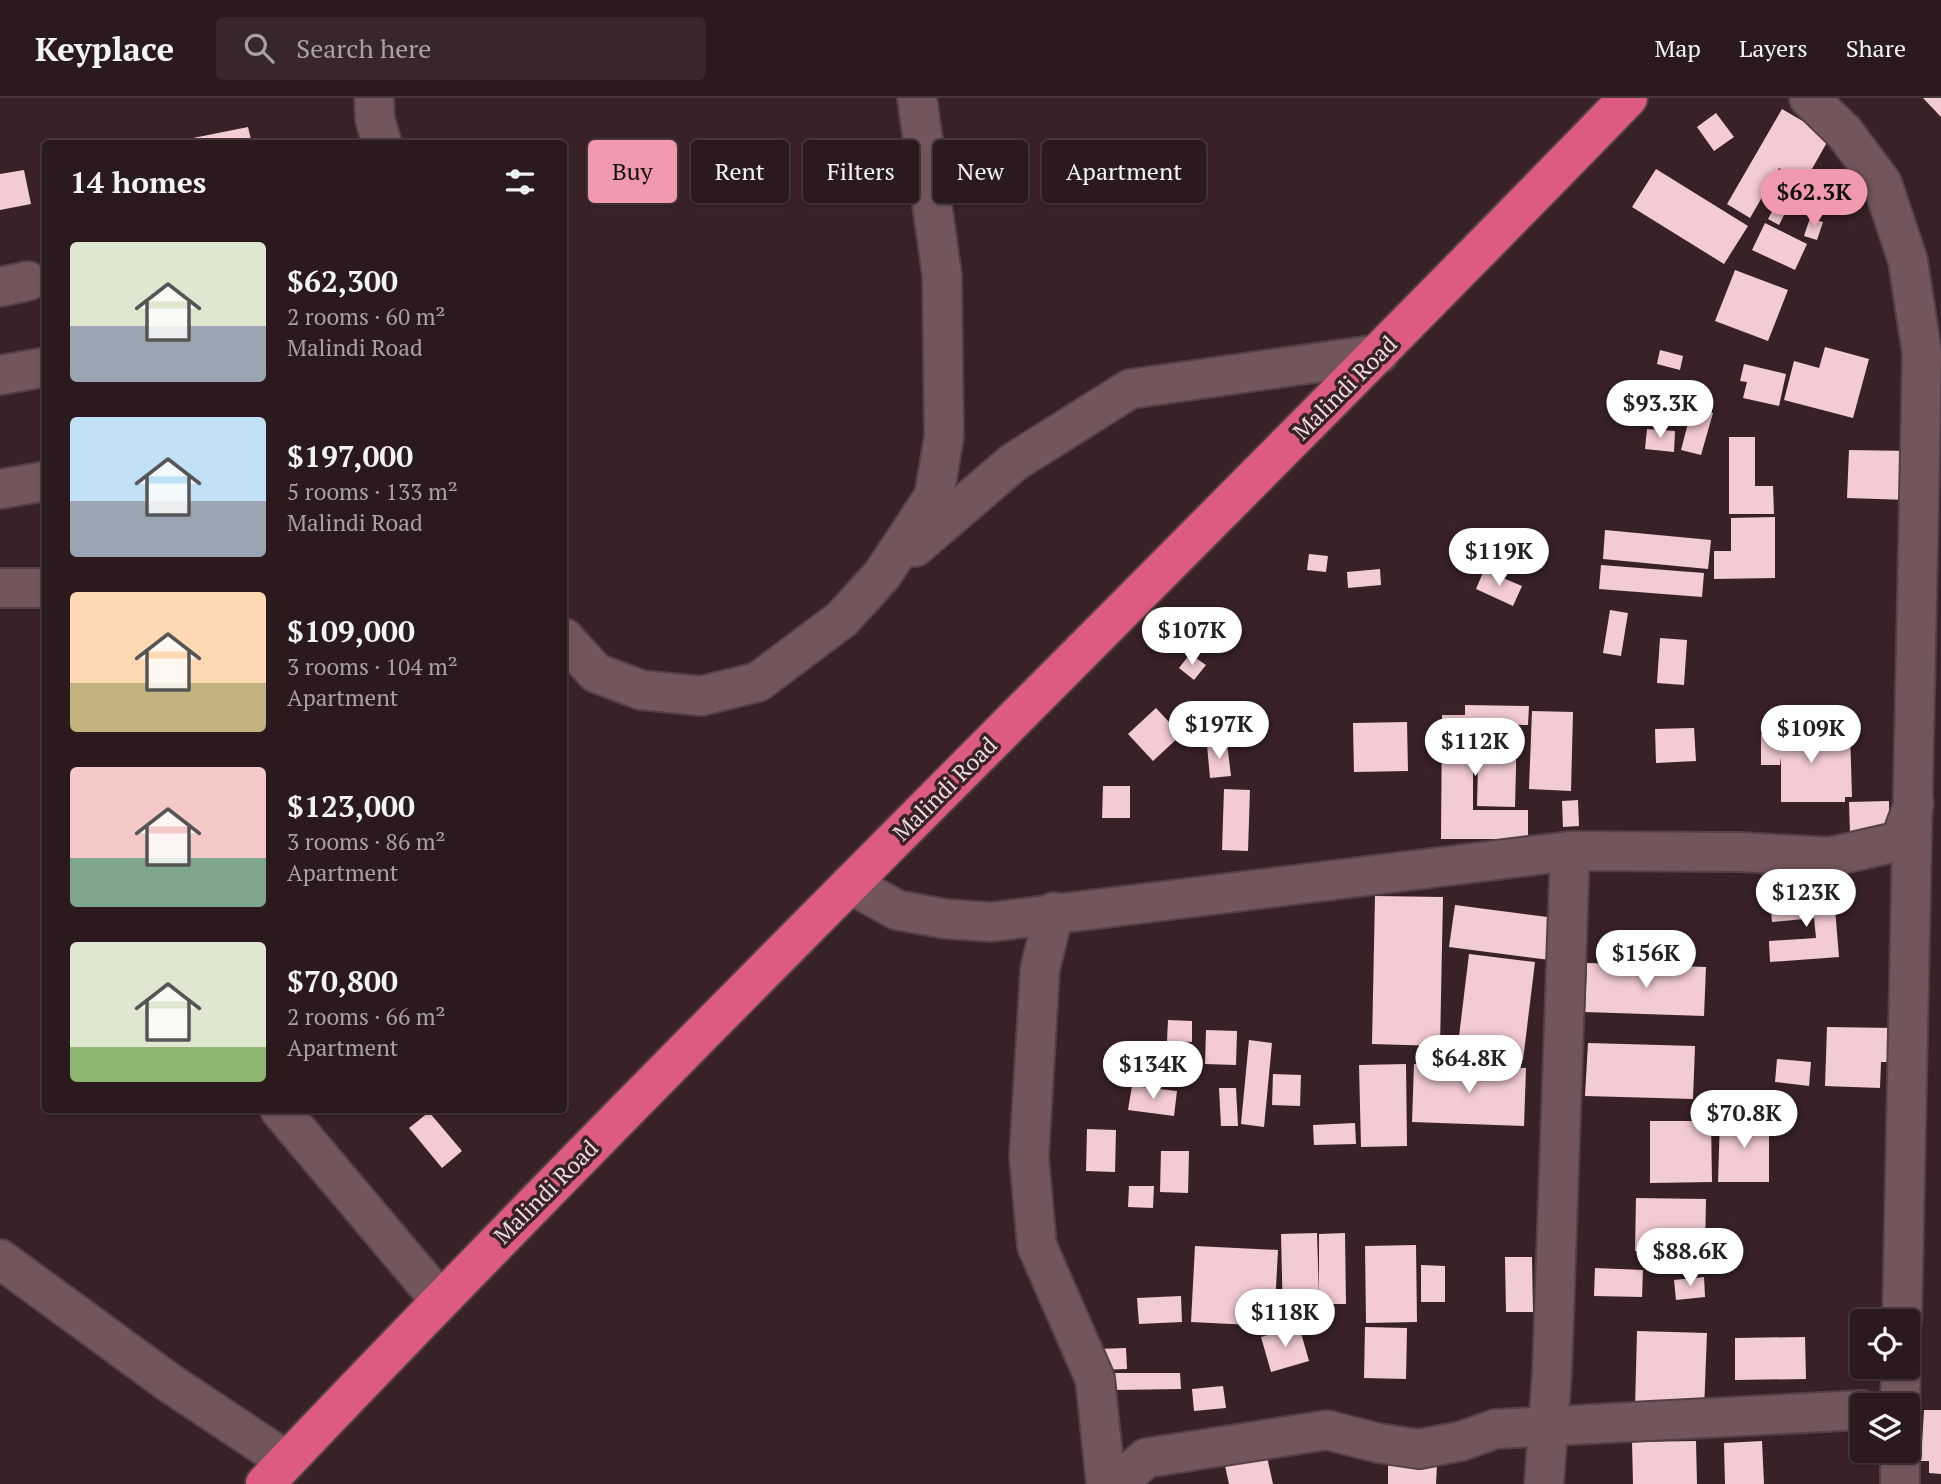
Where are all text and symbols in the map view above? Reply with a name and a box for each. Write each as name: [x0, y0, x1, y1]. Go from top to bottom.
search box: [216, 17, 706, 80]
text: Keyplace: [35, 27, 174, 70]
icon: search: [240, 29, 278, 67]
text: Search here: [296, 31, 431, 65]
text: Map: [1654, 32, 1701, 64]
text: Layers: [1739, 32, 1808, 64]
text: Share: [1846, 32, 1906, 64]
chip: Buy: [588, 140, 677, 203]
chip: Rent: [691, 140, 789, 203]
chip: Filters: [803, 140, 919, 203]
chip: New: [933, 140, 1028, 203]
chip: Apartment: [1042, 140, 1206, 203]
text: 14 homes: [70, 162, 206, 202]
icon: filters: [501, 163, 539, 201]
pin: $62.3K: [1757, 170, 1871, 229]
text: $62.3K: [1776, 176, 1852, 207]
text: $62,300: [287, 261, 398, 301]
icon: home: [126, 270, 210, 354]
text: 2 rooms · 60 m²: [287, 301, 446, 332]
street label: Malindi Road: [1286, 329, 1404, 447]
text: Malindi Road: [287, 332, 423, 363]
pin: $93.3K: [1603, 380, 1717, 440]
text: $93.3K: [1622, 387, 1698, 418]
text: $197,000: [287, 436, 413, 476]
icon: home: [126, 445, 210, 529]
text: 5 rooms · 133 m²: [287, 476, 458, 507]
text: Malindi Road: [287, 507, 423, 538]
pin: $119K: [1450, 528, 1548, 588]
text: $119K: [1465, 535, 1533, 566]
pin: $107K: [1143, 608, 1241, 667]
text: $109,000: [287, 611, 415, 651]
text: $107K: [1158, 614, 1226, 645]
icon: home: [126, 620, 210, 704]
text: 3 rooms · 104 m²: [287, 651, 458, 682]
text: Apartment: [287, 682, 398, 713]
pin: $197K: [1170, 702, 1268, 761]
pin: $109K: [1762, 706, 1860, 765]
text: $197K: [1185, 708, 1253, 739]
text: $109K: [1777, 712, 1845, 743]
pin: $112K: [1426, 718, 1524, 778]
text: $112K: [1441, 725, 1509, 756]
street label: Malindi Road: [886, 730, 1004, 848]
text: $123,000: [287, 786, 415, 826]
icon: home: [126, 795, 210, 879]
text: 3 rooms · 86 m²: [287, 826, 446, 857]
text: Apartment: [287, 857, 398, 888]
pin: $123K: [1757, 870, 1855, 929]
text: $123K: [1772, 876, 1840, 907]
pin: $156K: [1597, 930, 1695, 990]
text: $156K: [1612, 937, 1680, 968]
text: $70,800: [287, 961, 398, 1001]
icon: home: [126, 970, 210, 1054]
text: 2 rooms · 66 m²: [287, 1001, 446, 1032]
text: Apartment: [287, 1032, 398, 1063]
pin: $64.8K: [1412, 1035, 1526, 1095]
pin: $134K: [1104, 1042, 1202, 1101]
text: $64.8K: [1431, 1042, 1507, 1073]
text: $134K: [1119, 1048, 1187, 1079]
pin: $70.8K: [1687, 1090, 1801, 1150]
text: $70.8K: [1706, 1097, 1782, 1128]
street label: Malindi Road: [487, 1133, 605, 1251]
pin: $88.6K: [1633, 1228, 1747, 1288]
text: $88.6K: [1652, 1235, 1728, 1266]
pin: $118K: [1236, 1290, 1334, 1349]
text: $118K: [1251, 1296, 1319, 1327]
map controls: [1850, 1309, 1920, 1463]
button: locate: [1850, 1309, 1920, 1379]
button: layers: [1850, 1393, 1920, 1463]

